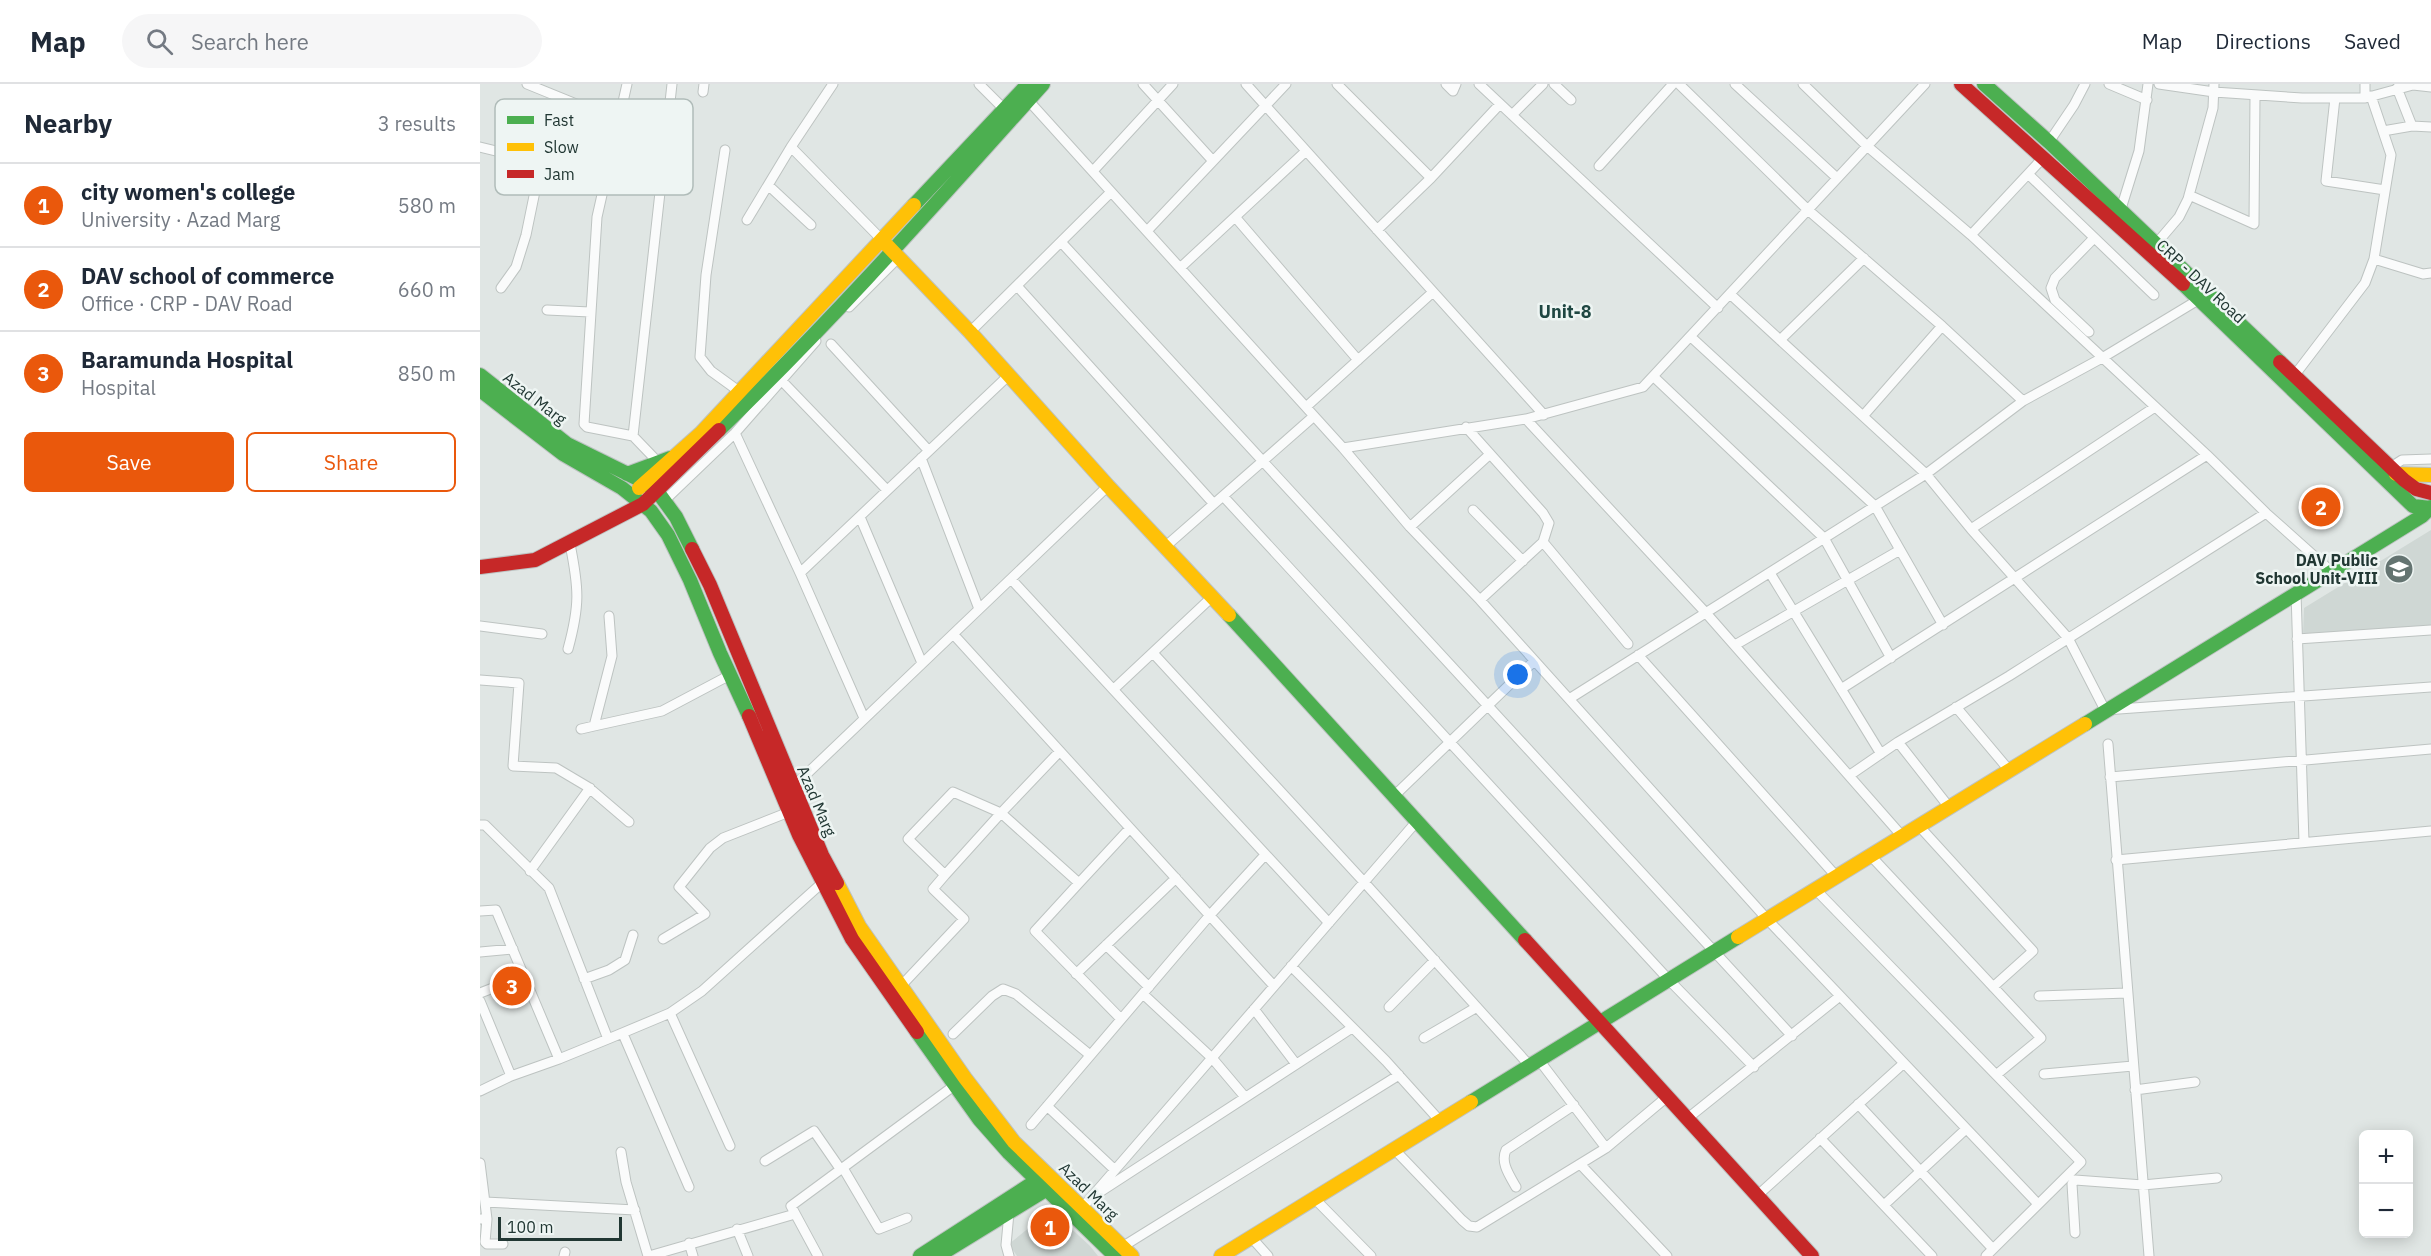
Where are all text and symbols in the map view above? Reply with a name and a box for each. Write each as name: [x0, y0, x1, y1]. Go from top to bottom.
search box: [122, 14, 542, 68]
text: Map: [30, 23, 86, 60]
icon: search: [143, 25, 176, 58]
text: Search here: [191, 27, 309, 56]
text: Map: [2142, 27, 2182, 55]
text: Directions: [2215, 27, 2311, 55]
text: Saved: [2344, 27, 2401, 55]
legend: [495, 99, 693, 195]
text: Nearby: [24, 106, 112, 140]
text: 3 results: [378, 110, 456, 137]
text: Fast: [544, 110, 574, 130]
text: Slow: [544, 137, 579, 157]
text: Jam: [544, 164, 575, 184]
text: city women's college: [81, 177, 295, 206]
text: 1: [38, 192, 50, 219]
text: 580 m: [398, 192, 456, 219]
text: University · Azad Marg: [81, 206, 280, 233]
street label: CRP - DAV Road: [2152, 235, 2250, 327]
text: DAV school of commerce: [81, 261, 334, 290]
text: 2: [38, 276, 50, 303]
text: 660 m: [398, 276, 456, 303]
text: Office · CRP - DAV Road: [81, 290, 293, 317]
district label: Unit-8: [1538, 300, 1592, 323]
text: Baramunda Hospital: [81, 345, 293, 374]
text: 3: [38, 360, 50, 387]
text: 850 m: [398, 360, 456, 387]
street label: Azad Marg: [499, 367, 571, 429]
text: Hospital: [81, 374, 156, 401]
button: Save: [24, 432, 234, 492]
button: Share: [246, 432, 456, 492]
pin: 2: [2302, 484, 2340, 530]
place label: DAV Public School Unit-VIII: [2255, 550, 2378, 588]
school or university icon: DAV Public School Unit-VIII: [2383, 553, 2415, 585]
your location: [1503, 660, 1532, 689]
street label: Azad Marg: [793, 763, 841, 840]
pin: 3: [492, 964, 531, 1008]
map controls: [2359, 1130, 2413, 1238]
button: +: [2359, 1130, 2413, 1184]
street label: Azad Marg: [1055, 1158, 1123, 1225]
button: −: [2359, 1184, 2413, 1238]
pin: 1: [1030, 1204, 1070, 1250]
scale bar: [498, 1214, 622, 1242]
text: 100 m: [507, 1217, 554, 1237]

